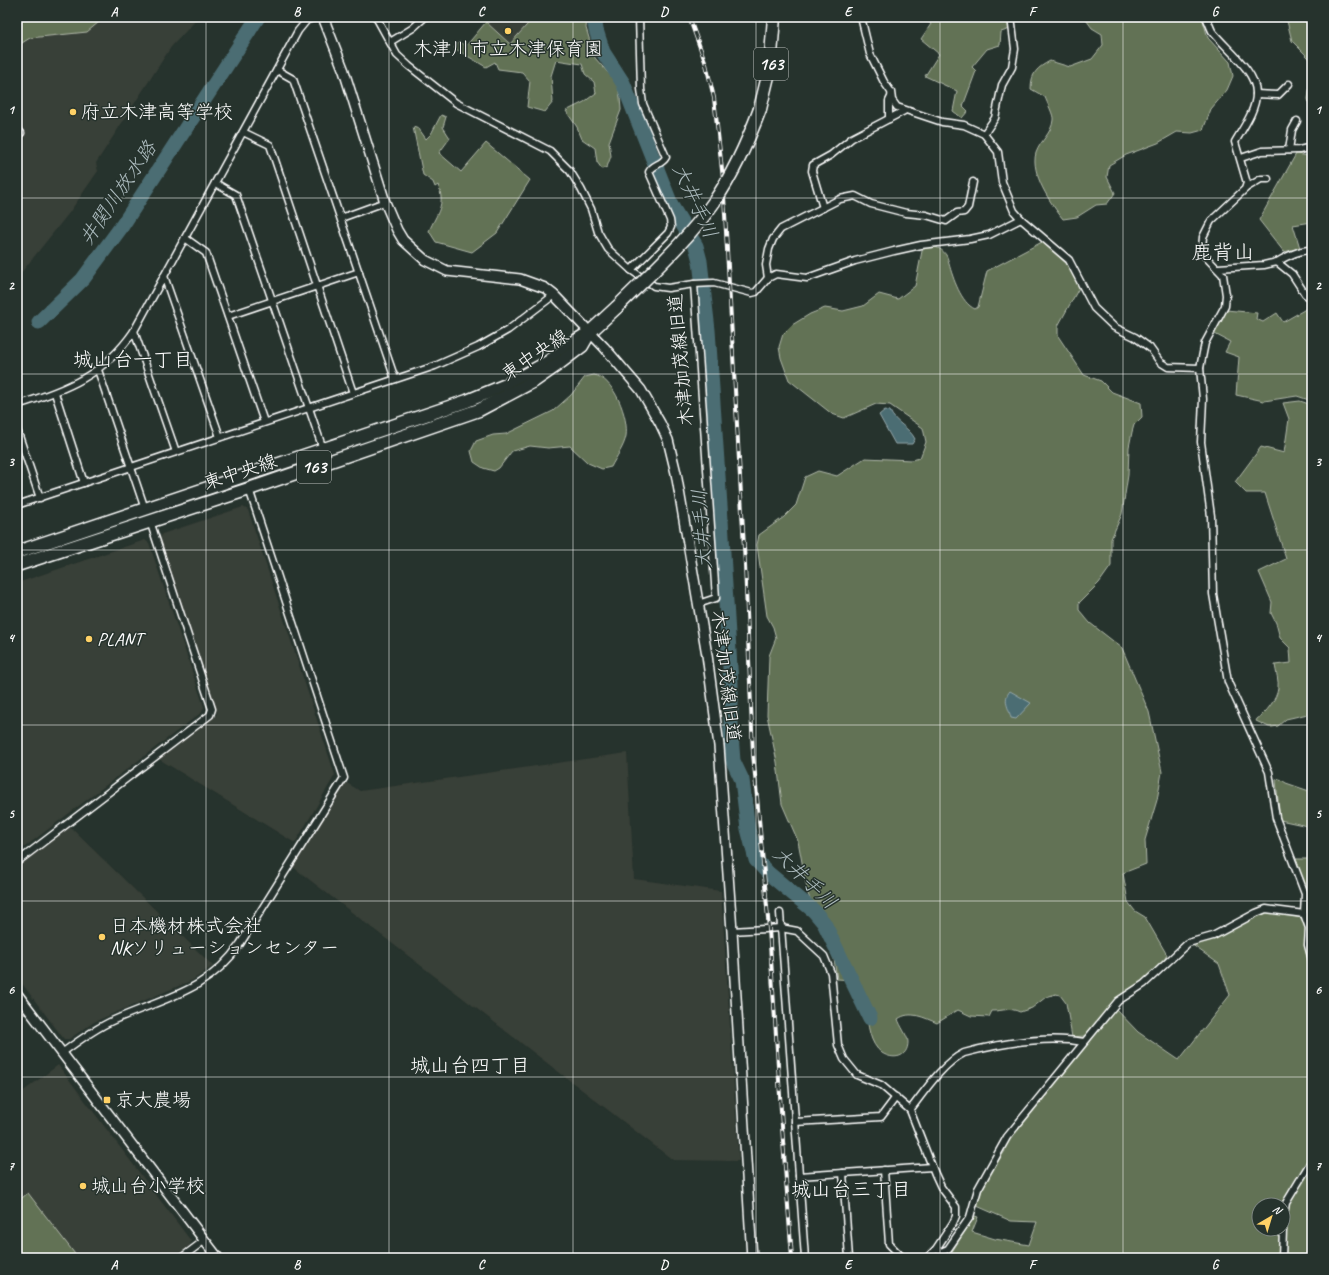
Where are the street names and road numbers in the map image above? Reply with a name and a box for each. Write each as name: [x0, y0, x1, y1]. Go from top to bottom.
road number: 163: [754, 48, 788, 80]
street label: 木津加茂線旧道: [663, 293, 699, 427]
street label: 東中央線: [497, 324, 573, 386]
street label: 東中央線: [200, 449, 280, 495]
road number: 163: [297, 451, 331, 483]
street label: 木津加茂線旧道: [706, 609, 746, 743]

